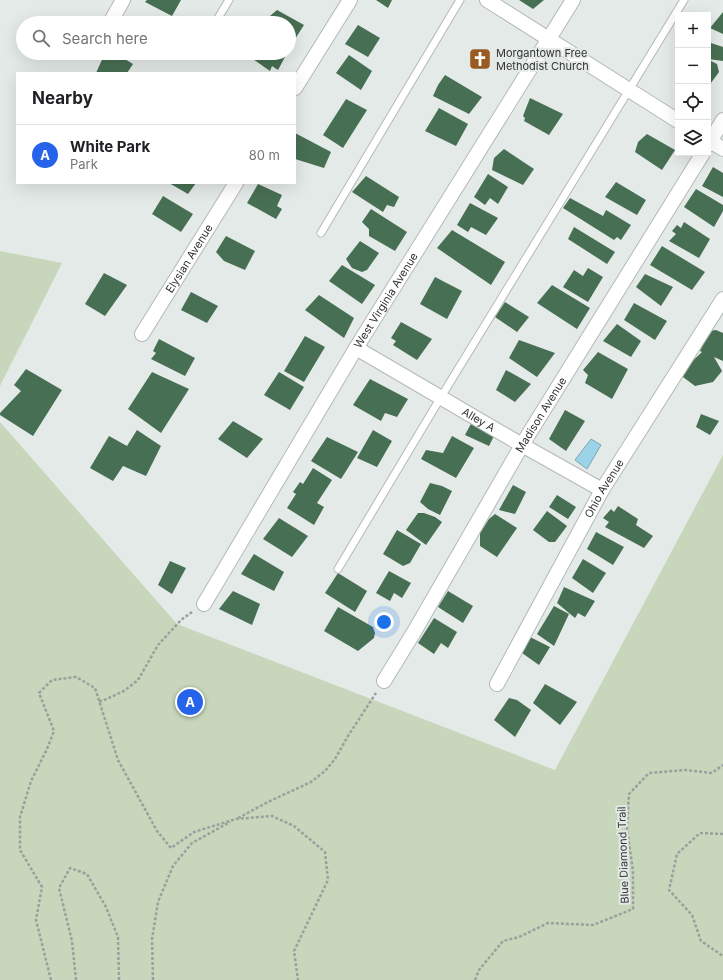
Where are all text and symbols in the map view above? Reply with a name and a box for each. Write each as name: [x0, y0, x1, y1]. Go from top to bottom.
map controls: [675, 12, 711, 156]
button: +: [675, 12, 711, 48]
search box: [16, 16, 296, 60]
icon: search: [30, 27, 52, 49]
text: Search here: [62, 29, 148, 48]
church icon: Morgantown Free Methodist Church: [467, 46, 493, 72]
place label: Morgantown Free Methodist Church: [496, 46, 589, 73]
button: −: [675, 48, 711, 84]
button: locate: [675, 84, 711, 120]
text: Nearby: [32, 88, 93, 108]
button: layers: [675, 120, 711, 156]
text: White Park: [70, 137, 150, 156]
text: A: [40, 147, 50, 163]
text: 80 m: [249, 147, 280, 163]
text: Park: [70, 156, 98, 172]
street label: Elysian Avenue: [162, 221, 216, 295]
street label: West Virginia Avenue: [351, 250, 421, 351]
street label: Madison Avenue: [512, 374, 569, 455]
street label: Alley A: [460, 405, 498, 435]
street label: Ohio Avenue: [581, 456, 627, 520]
your location: [374, 612, 394, 632]
pin: A: [177, 687, 203, 717]
street label: Blue Diamond Trail: [614, 806, 632, 904]

